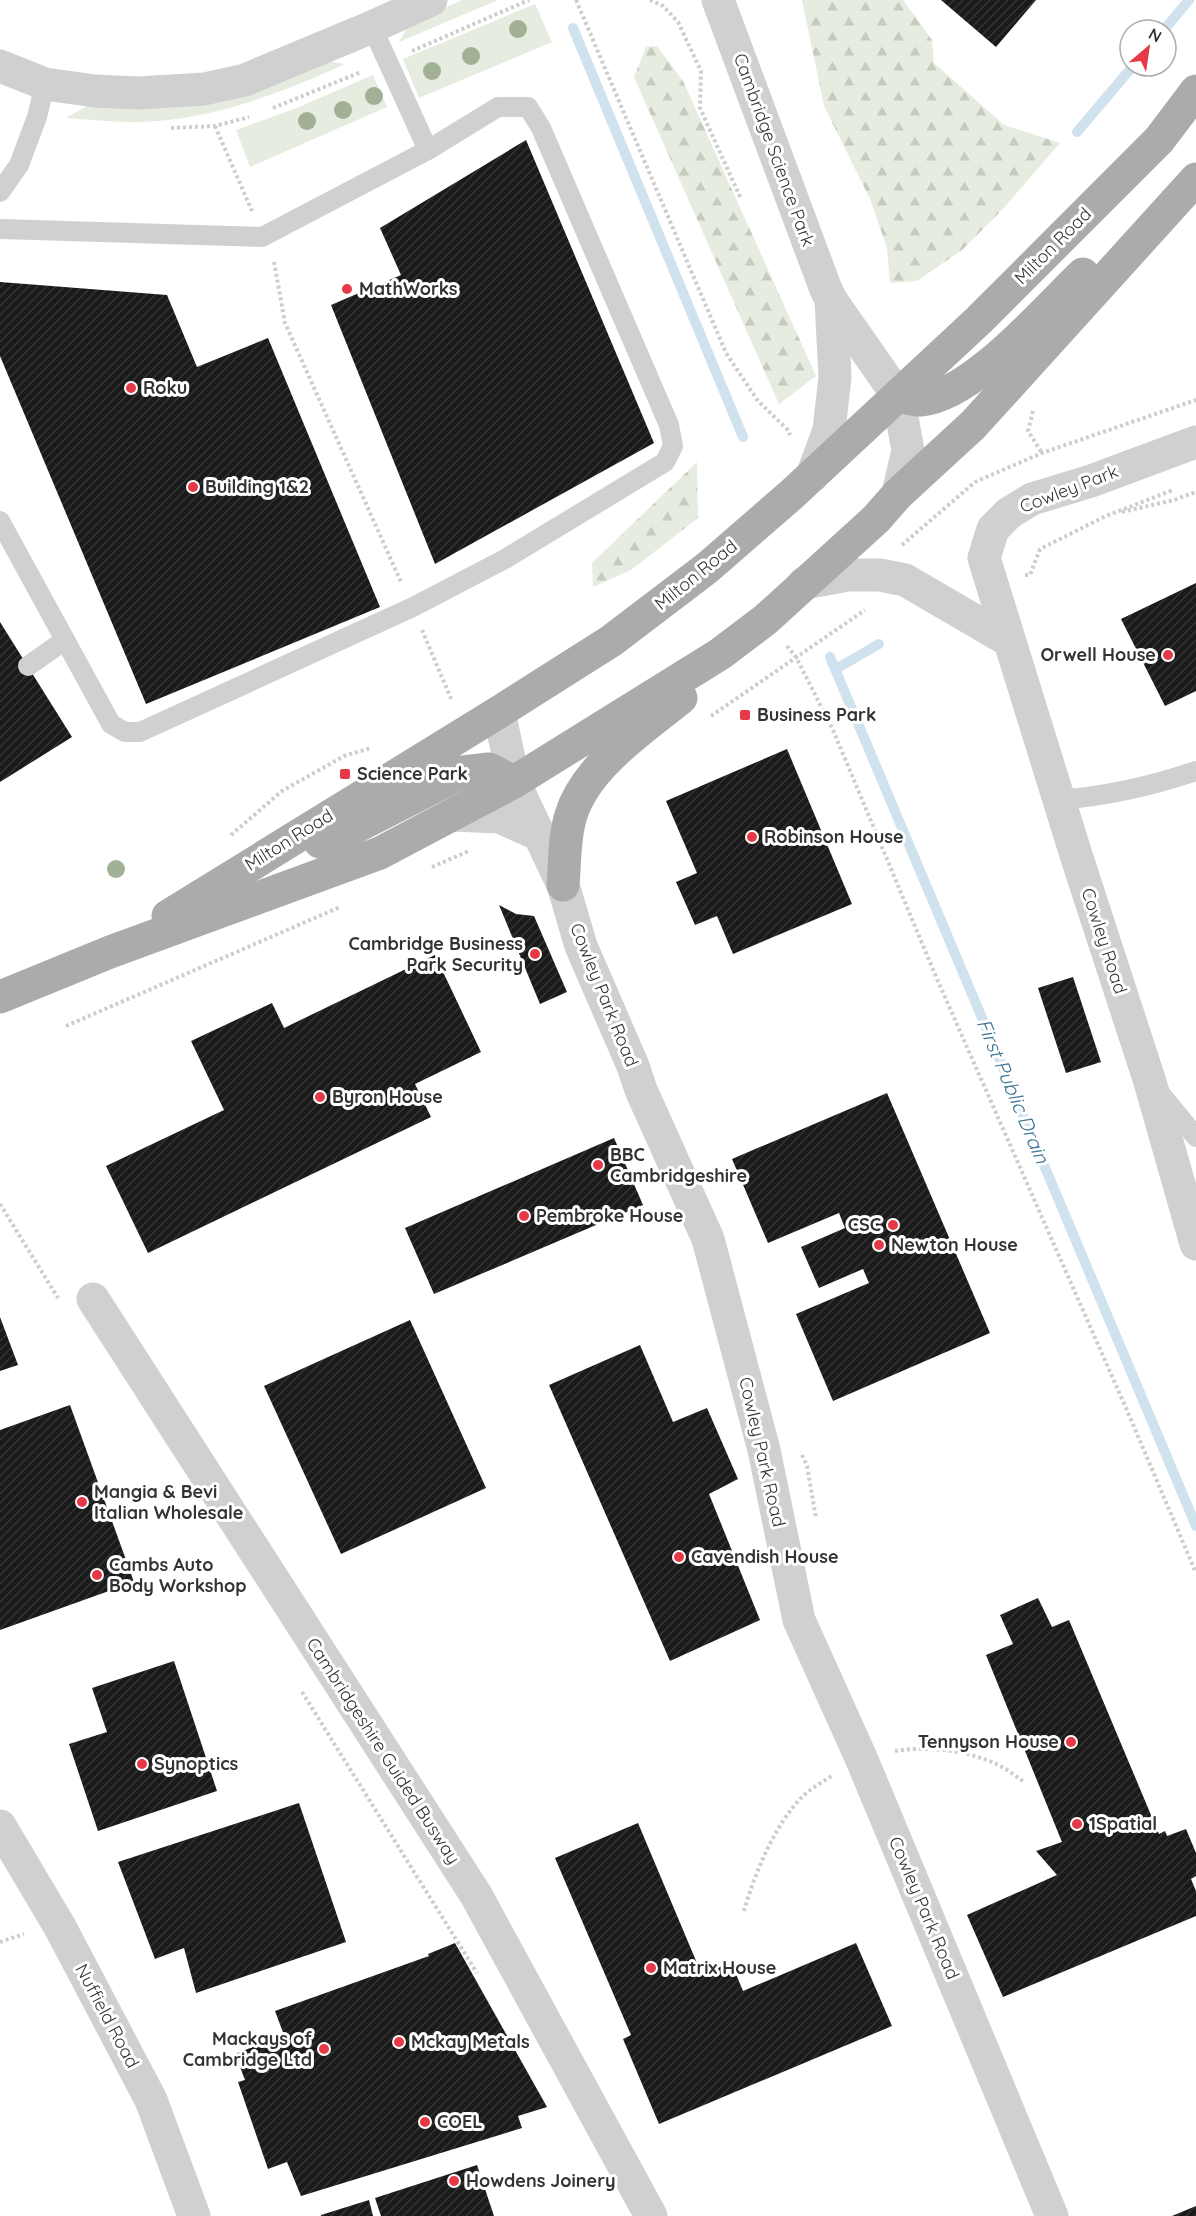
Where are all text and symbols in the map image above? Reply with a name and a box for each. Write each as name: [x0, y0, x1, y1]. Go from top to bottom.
north arrow: [1118, 18, 1178, 78]
text: N: [1145, 23, 1165, 46]
street label: Cambridge Science Park: [729, 50, 820, 250]
street label: Milton Road: [1009, 202, 1096, 289]
place label: MathWorks: [359, 277, 458, 300]
marker: MathWorks: [340, 282, 354, 296]
place label: Roku: [143, 376, 187, 399]
marker: Roku: [124, 381, 138, 395]
street label: Cowley Park: [1016, 459, 1121, 518]
place label: Building 1&2: [205, 475, 309, 498]
marker: Building 1&2: [186, 480, 200, 494]
street label: Milton Road: [650, 534, 742, 615]
place label: Orwell House: [1040, 643, 1156, 666]
marker: Orwell House: [1161, 648, 1175, 662]
place label: Business Park: [757, 703, 876, 726]
marker: Business Park: [738, 708, 752, 722]
place label: Science Park: [357, 762, 468, 785]
marker: Science Park: [338, 767, 352, 781]
street label: Milton Road: [240, 803, 337, 876]
place label: Robinson House: [764, 825, 904, 848]
marker: Robinson House: [745, 830, 759, 844]
street label: Cowley Road: [1077, 885, 1132, 997]
street label: Cowley Park Road: [565, 920, 644, 1070]
place label: Cambridge Business Park Security: [348, 932, 523, 976]
marker: Cambridge Business Park Security: [528, 947, 542, 961]
water label: First Public Drain: [972, 1015, 1055, 1167]
place label: Byron House: [332, 1085, 443, 1108]
marker: Byron House: [313, 1090, 327, 1104]
place label: BBC Cambridgeshire: [610, 1143, 747, 1187]
marker: BBC Cambridgeshire: [591, 1158, 605, 1172]
place label: Pembroke House: [536, 1204, 683, 1227]
marker: Pembroke House: [517, 1209, 531, 1223]
place label: CSC: [848, 1213, 881, 1236]
marker: CSC: [886, 1218, 900, 1232]
place label: Newton House: [891, 1233, 1018, 1256]
marker: Newton House: [872, 1238, 886, 1252]
street label: Cowley Park Road: [734, 1375, 791, 1529]
place label: Mangia & Bevi Italian Wholesale: [94, 1480, 243, 1524]
marker: Mangia & Bevi Italian Wholesale: [75, 1495, 89, 1509]
place label: Cavendish House: [691, 1545, 839, 1568]
marker: Cavendish House: [672, 1550, 686, 1564]
place label: Cambs Auto Body Workshop: [109, 1553, 247, 1597]
marker: Cambs Auto Body Workshop: [90, 1568, 104, 1582]
street label: Cambridgeshire Guided Busway: [301, 1633, 465, 1868]
place label: Tennyson House: [918, 1730, 1059, 1753]
marker: Tennyson House: [1064, 1735, 1078, 1749]
place label: Synoptics: [154, 1752, 239, 1775]
marker: Synoptics: [135, 1757, 149, 1771]
place label: 1Spatial: [1089, 1812, 1157, 1835]
marker: 1Spatial: [1070, 1817, 1084, 1831]
street label: Cowley Park Road: [884, 1833, 965, 1983]
place label: Matrix House: [663, 1956, 776, 1979]
street label: Nuffield Road: [70, 1960, 145, 2072]
marker: Matrix House: [644, 1961, 658, 1975]
place label: Mackays of Cambridge Ltd: [183, 2027, 312, 2071]
place label: Mckay Metals: [411, 2030, 530, 2053]
marker: Mckay Metals: [392, 2035, 406, 2049]
marker: Mackays of Cambridge Ltd: [317, 2042, 331, 2056]
place label: COEL: [437, 2110, 482, 2133]
marker: COEL: [418, 2115, 432, 2129]
place label: Howdens Joinery: [466, 2169, 616, 2192]
marker: Howdens Joinery: [447, 2174, 461, 2188]

